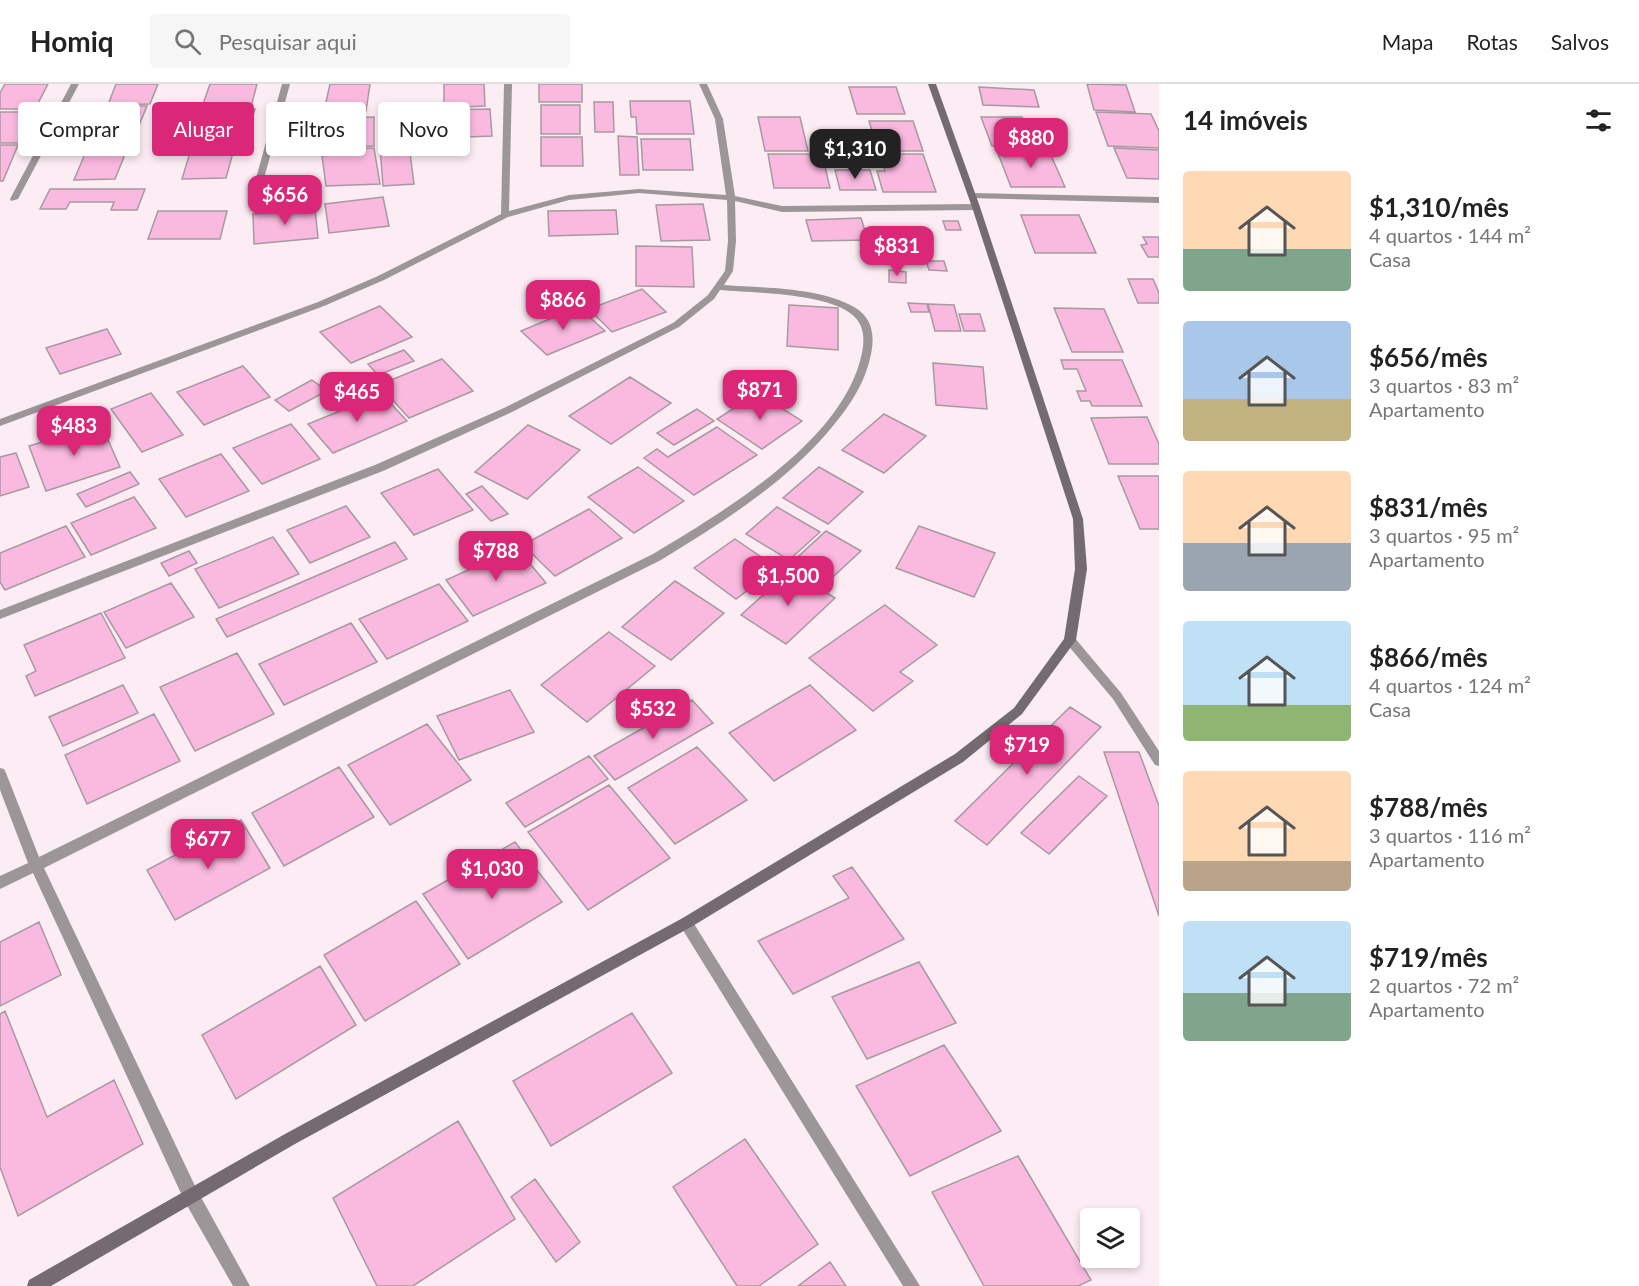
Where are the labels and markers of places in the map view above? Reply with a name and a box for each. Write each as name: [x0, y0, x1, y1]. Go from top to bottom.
pin: $880: [995, 118, 1067, 169]
pin: $1,310: [806, 129, 904, 180]
pin: $656: [249, 175, 321, 226]
pin: $831: [861, 226, 933, 277]
pin: $866: [527, 280, 599, 331]
pin: $871: [724, 370, 796, 421]
pin: $465: [321, 372, 393, 423]
pin: $483: [38, 406, 110, 457]
pin: $788: [460, 531, 532, 582]
pin: $1,500: [739, 556, 837, 607]
pin: $532: [617, 689, 689, 740]
pin: $719: [991, 725, 1063, 776]
pin: $677: [172, 819, 244, 870]
pin: $1,030: [443, 849, 541, 900]

